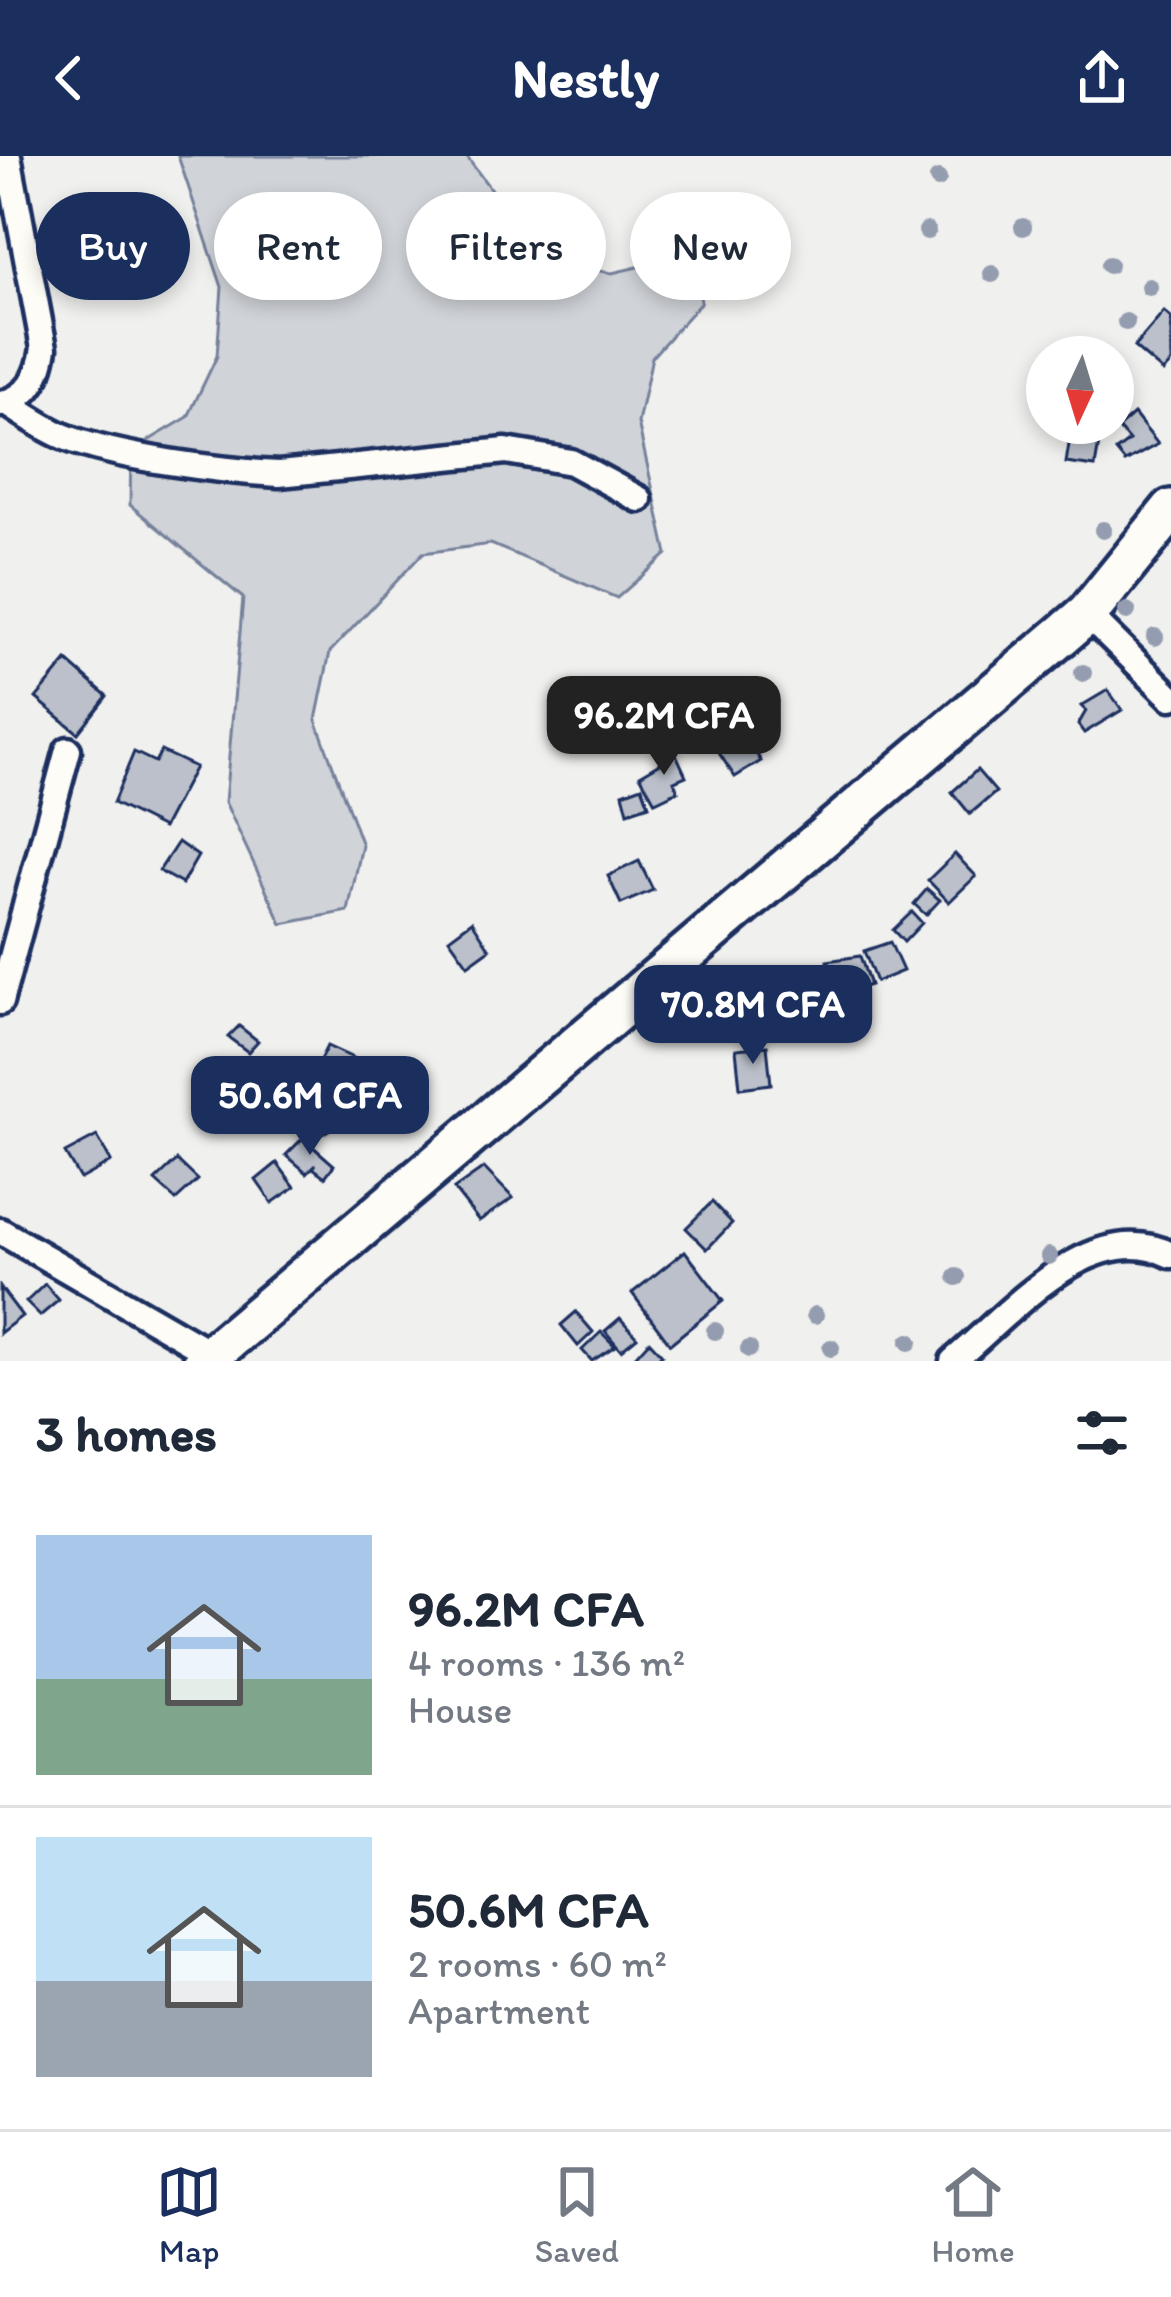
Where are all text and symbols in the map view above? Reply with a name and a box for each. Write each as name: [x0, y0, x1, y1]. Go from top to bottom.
icon: back: [36, 45, 102, 111]
icon: share: [1069, 45, 1135, 111]
text: Nestly: [512, 46, 659, 111]
chip: Buy: [36, 192, 190, 300]
chip: Rent: [214, 192, 382, 300]
chip: Filters: [406, 192, 606, 300]
chip: New: [630, 192, 791, 300]
north arrow: [1026, 336, 1134, 444]
map controls: [1026, 336, 1134, 444]
pin: 96.2M CFA: [527, 676, 801, 778]
text: 96.2M CFA: [574, 691, 754, 738]
pin: 70.8M CFA: [616, 965, 890, 1067]
text: 70.8M CFA: [661, 980, 845, 1027]
pin: 50.6M CFA: [173, 1056, 447, 1158]
text: 50.6M CFA: [218, 1071, 402, 1118]
icon: filters: [1069, 1400, 1135, 1466]
text: 3 homes: [36, 1403, 217, 1464]
text: 96.2M CFA: [408, 1578, 644, 1639]
icon: home: [132, 1583, 276, 1727]
text: 4 rooms · 136 m²: [408, 1639, 685, 1686]
text: House: [408, 1686, 512, 1733]
text: 50.6M CFA: [408, 1879, 649, 1940]
icon: home: [132, 1885, 276, 2029]
text: 2 rooms · 60 m²: [408, 1940, 667, 1987]
text: Apartment: [408, 1987, 590, 2034]
tab: Map: [156, 2159, 222, 2270]
tab: Saved: [535, 2159, 619, 2270]
tab: Home: [932, 2159, 1015, 2270]

